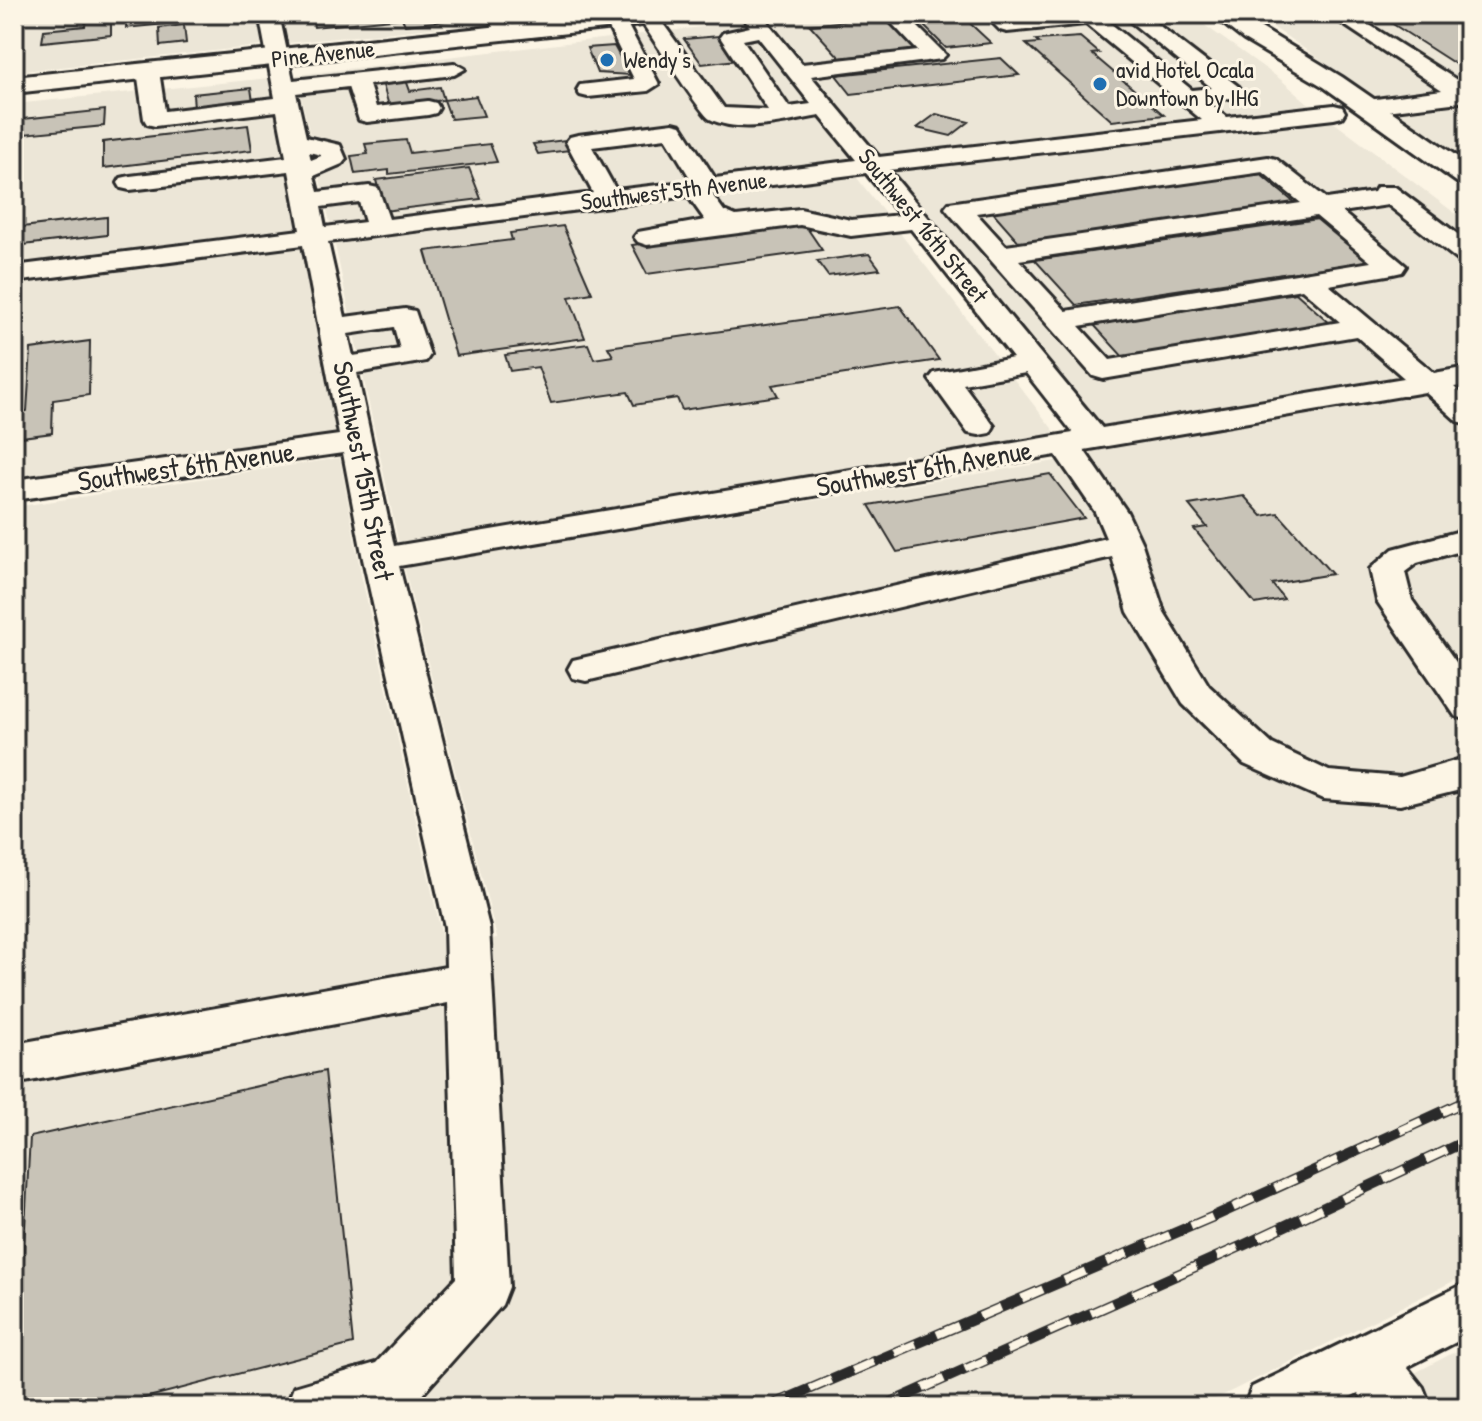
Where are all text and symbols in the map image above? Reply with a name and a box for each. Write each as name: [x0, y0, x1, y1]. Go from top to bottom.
street label: Pine Avenue: [270, 32, 377, 74]
place label: Wendy's: [623, 43, 691, 75]
marker: Wendy's: [598, 51, 616, 69]
place label: avid Hotel Ocala Downtown by IHG: [1116, 53, 1259, 113]
marker: avid Hotel Ocala Downtown by IHG: [1091, 75, 1109, 93]
street label: Southwest 16th Street: [851, 141, 997, 310]
street label: Southwest 5th Avenue: [579, 163, 769, 217]
street label: Southwest 15th Street: [324, 358, 404, 584]
street label: Southwest 6th Avenue: [814, 430, 1034, 506]
street label: Southwest 6th Avenue: [76, 432, 296, 500]

